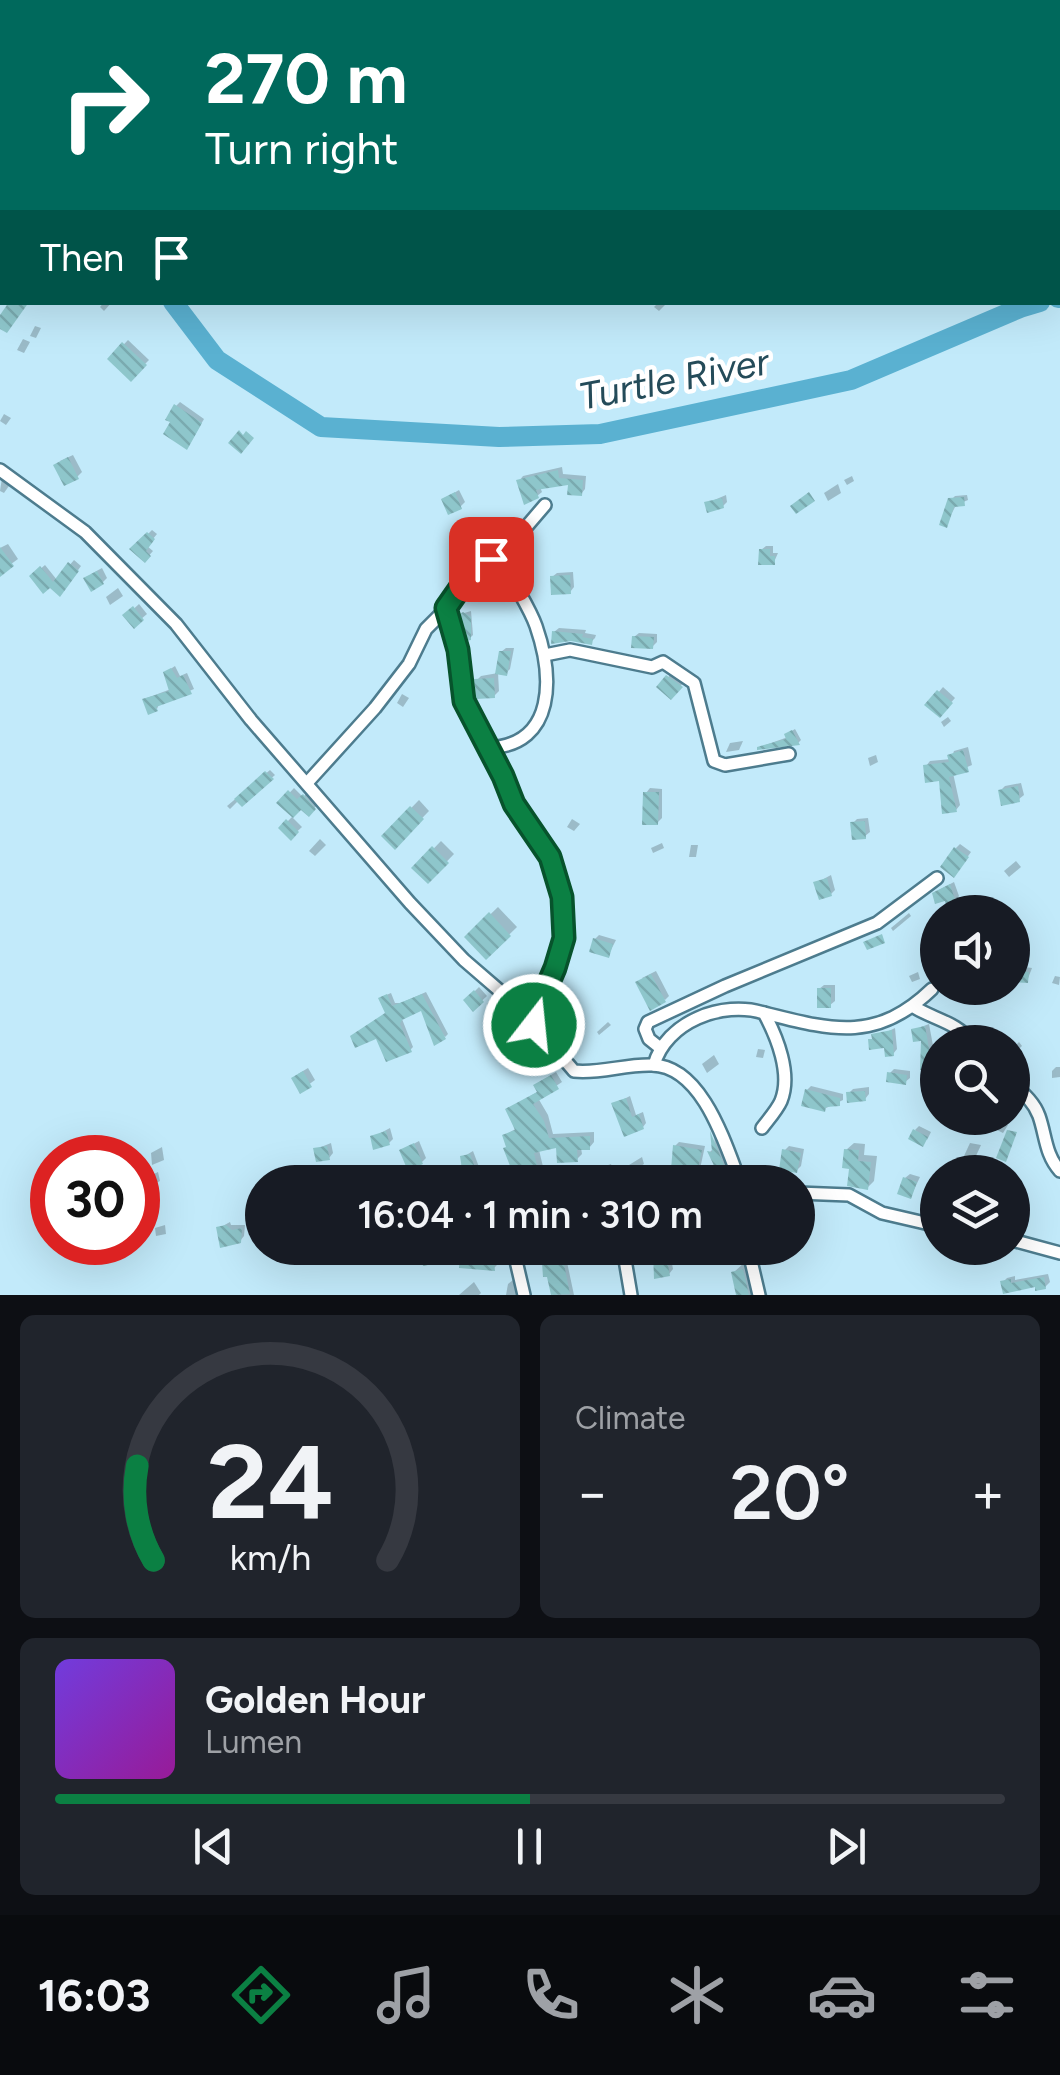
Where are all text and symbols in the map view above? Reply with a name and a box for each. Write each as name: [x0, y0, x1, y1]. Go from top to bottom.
text: 270 m: [205, 36, 408, 121]
icon: right: [40, 40, 170, 170]
text: Turn right: [205, 121, 398, 175]
icon: arrive: [144, 230, 199, 285]
text: Then: [40, 235, 124, 281]
water label: Turtle River: [575, 338, 774, 420]
pin: [449, 517, 534, 602]
icon: arrive: [464, 532, 519, 587]
map controls: [920, 895, 1030, 1265]
button: sound: [920, 895, 1030, 1005]
position arrow: [482, 973, 586, 1077]
button: search: [920, 1025, 1030, 1135]
speed limit sign: 30: [30, 1135, 160, 1265]
button: layers: [920, 1155, 1030, 1265]
text: 16:04 · 1 min · 310 m: [357, 1192, 703, 1238]
text: Climate: [575, 1399, 686, 1437]
text: 24: [207, 1419, 333, 1544]
text: 20°: [730, 1448, 850, 1538]
text: −: [575, 1460, 609, 1526]
text: +: [971, 1460, 1005, 1526]
text: km/h: [229, 1536, 311, 1579]
text: Golden Hour: [205, 1677, 426, 1723]
text: Lumen: [205, 1723, 302, 1761]
icon: previous: [186, 1819, 241, 1874]
icon: pause: [502, 1819, 557, 1874]
icon: next: [819, 1819, 874, 1874]
icon: directions: [226, 1960, 296, 2030]
icon: music: [371, 1960, 441, 2030]
icon: phone: [516, 1960, 586, 2030]
icon: climate: [662, 1960, 732, 2030]
icon: car: [807, 1960, 877, 2030]
icon: filters: [952, 1960, 1022, 2030]
text: 16:03: [38, 1968, 150, 2022]

